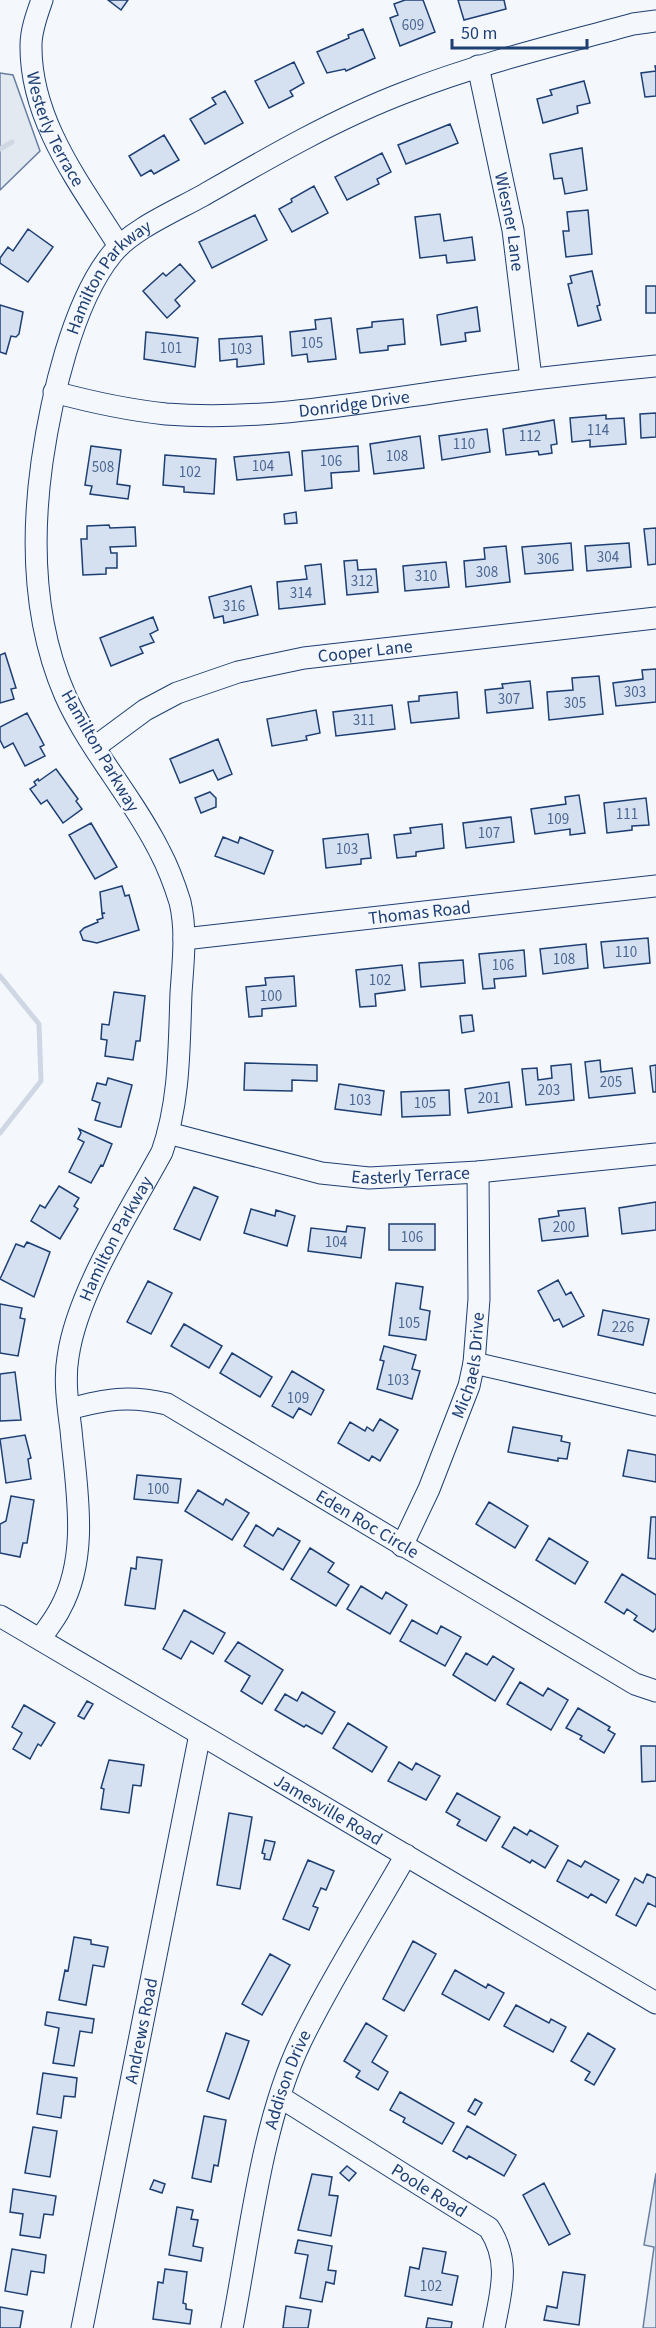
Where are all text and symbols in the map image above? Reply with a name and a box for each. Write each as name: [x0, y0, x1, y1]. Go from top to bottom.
scale bar: [452, 12, 587, 50]
house number: 609: [402, 15, 424, 36]
text: 50 m: [461, 21, 497, 46]
street label: Westerly Terrace: [20, 70, 90, 191]
street label: Wiesner Lane: [488, 170, 530, 273]
street label: Hamilton Parkway: [60, 213, 156, 338]
house number: 105: [301, 333, 323, 354]
house number: 101: [160, 338, 182, 359]
house number: 103: [230, 339, 252, 360]
street label: Donridge Drive: [297, 384, 411, 423]
house number: 114: [587, 420, 610, 441]
house number: 112: [519, 426, 541, 447]
house number: 110: [453, 434, 475, 455]
house number: 108: [386, 446, 408, 467]
house number: 106: [320, 451, 342, 472]
house number: 104: [252, 456, 275, 477]
house number: 508: [92, 457, 114, 478]
house number: 102: [179, 462, 201, 483]
house number: 304: [597, 547, 620, 568]
house number: 306: [537, 549, 559, 570]
house number: 308: [476, 562, 498, 583]
house number: 310: [415, 566, 437, 587]
house number: 312: [351, 571, 373, 592]
house number: 314: [290, 583, 313, 604]
house number: 316: [223, 596, 245, 617]
street label: Cooper Lane: [316, 633, 414, 669]
house number: 303: [624, 682, 646, 703]
street label: Hamilton Parkway: [55, 685, 146, 817]
house number: 307: [498, 689, 520, 710]
house number: 305: [564, 693, 586, 714]
house number: 311: [353, 710, 375, 731]
house number: 111: [616, 804, 638, 825]
house number: 109: [547, 809, 569, 830]
house number: 107: [478, 823, 500, 844]
house number: 103: [336, 839, 358, 860]
street label: Thomas Road: [367, 894, 472, 931]
house number: 110: [615, 942, 637, 963]
house number: 108: [553, 949, 575, 970]
house number: 106: [492, 955, 514, 976]
house number: 102: [369, 970, 391, 991]
house number: 100: [260, 986, 282, 1007]
house number: 205: [600, 1072, 622, 1093]
house number: 203: [538, 1080, 560, 1101]
house number: 201: [478, 1088, 500, 1109]
house number: 103: [349, 1090, 371, 1111]
house number: 105: [414, 1093, 436, 1114]
street label: Easterly Terrace: [350, 1160, 471, 1191]
street label: Hamilton Parkway: [73, 1171, 159, 1305]
house number: 200: [553, 1217, 575, 1238]
house number: 106: [401, 1227, 423, 1248]
house number: 104: [325, 1232, 348, 1253]
street label: Michaels Drive: [445, 1311, 490, 1422]
house number: 105: [398, 1313, 420, 1334]
house number: 226: [612, 1317, 634, 1338]
house number: 103: [387, 1370, 409, 1391]
house number: 109: [287, 1388, 309, 1409]
house number: 100: [147, 1479, 169, 1500]
street label: Eden Roc Circle: [311, 1483, 424, 1564]
street label: Jamesville Road: [269, 1768, 387, 1851]
street label: Andrews Road: [118, 1976, 164, 2086]
street label: Addison Drive: [258, 2026, 317, 2132]
street label: Poole Road: [386, 2157, 472, 2224]
house number: 102: [420, 2276, 442, 2297]

